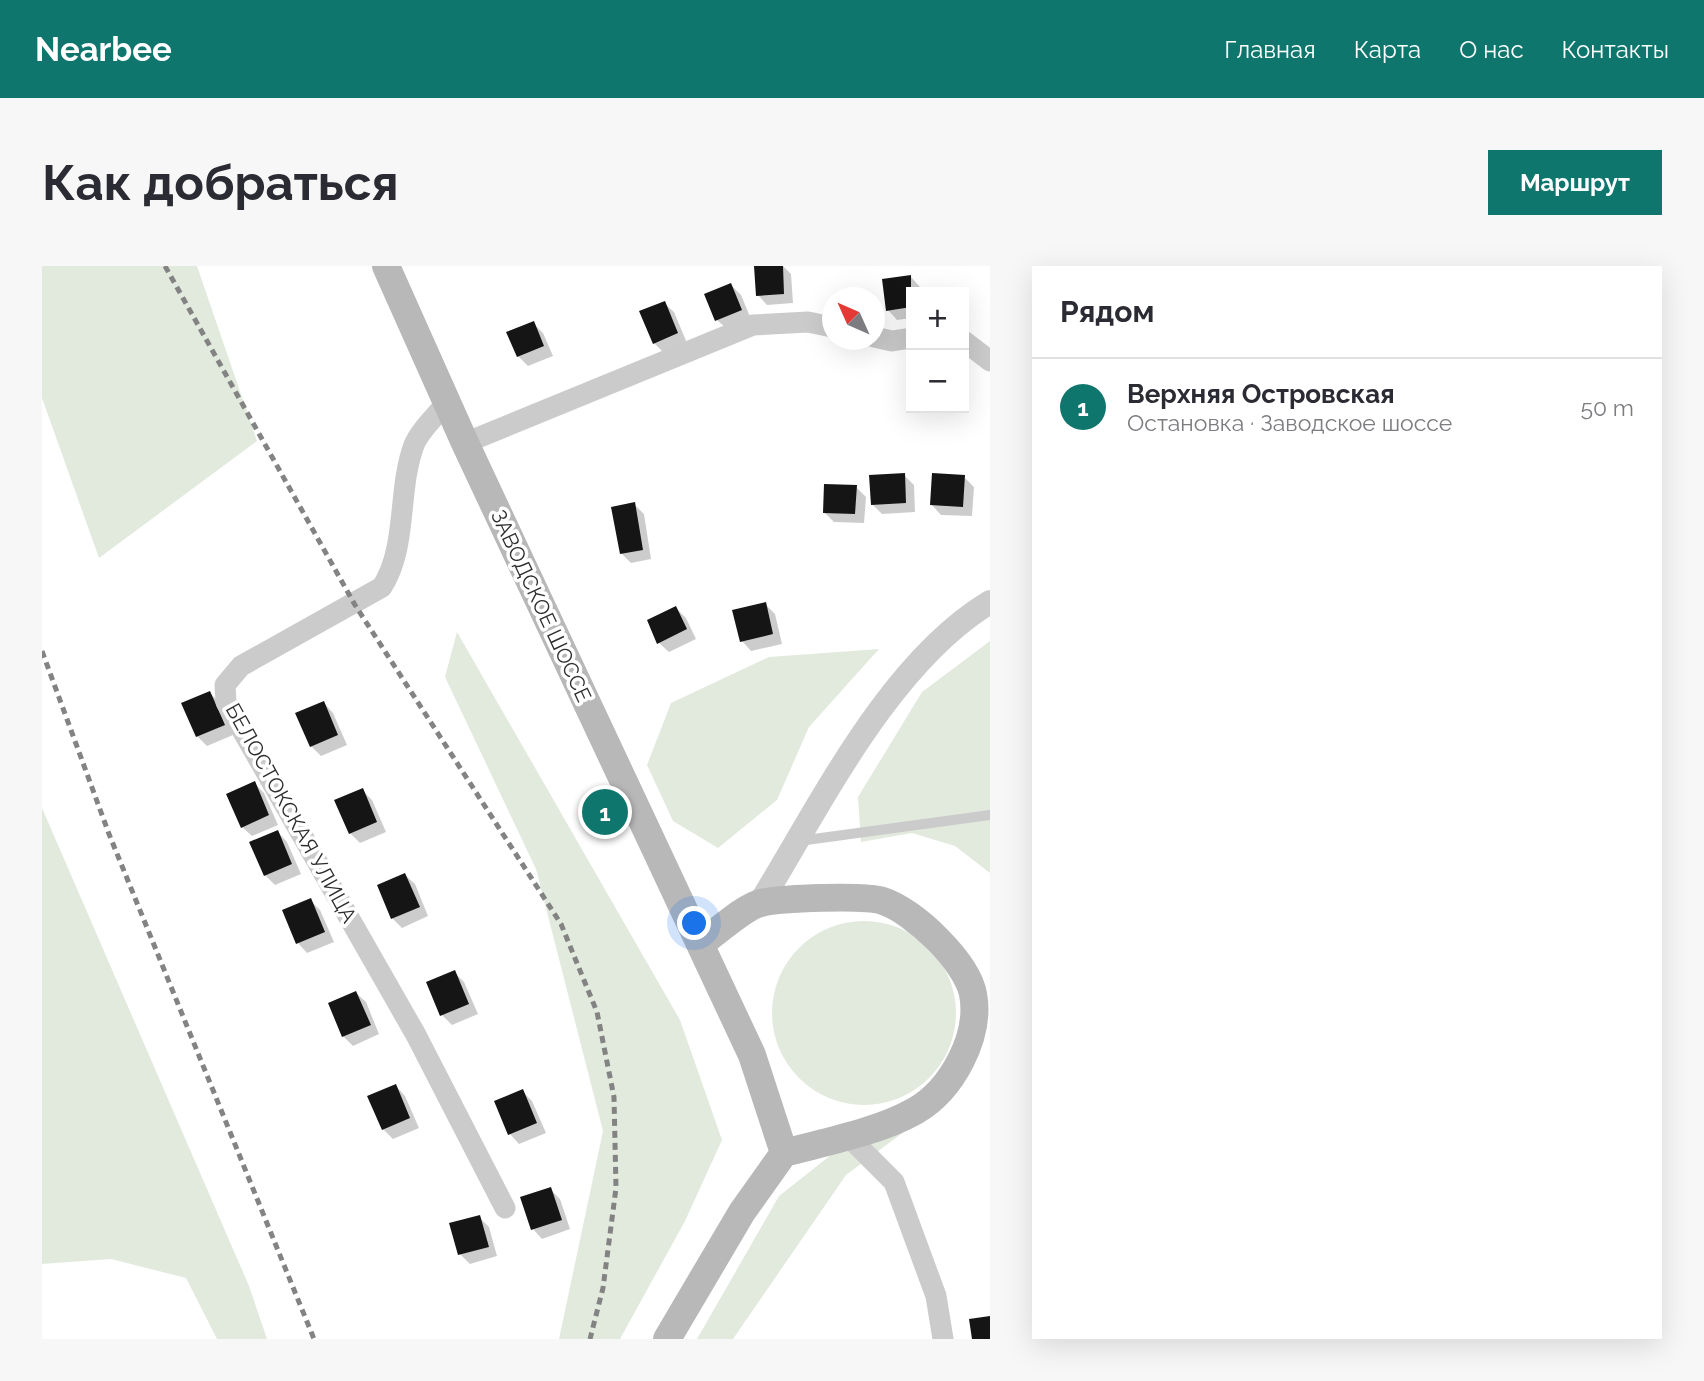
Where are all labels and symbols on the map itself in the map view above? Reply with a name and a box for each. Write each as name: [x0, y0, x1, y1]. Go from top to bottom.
north arrow: [822, 287, 885, 350]
street label: ЗАВОДСКОЕ ШОССЕ: [486, 506, 597, 706]
street label: БЕЛОСТОКСКАЯ УЛИЦА: [221, 699, 362, 927]
pin: 1: [582, 786, 628, 838]
your location: [677, 906, 711, 940]

